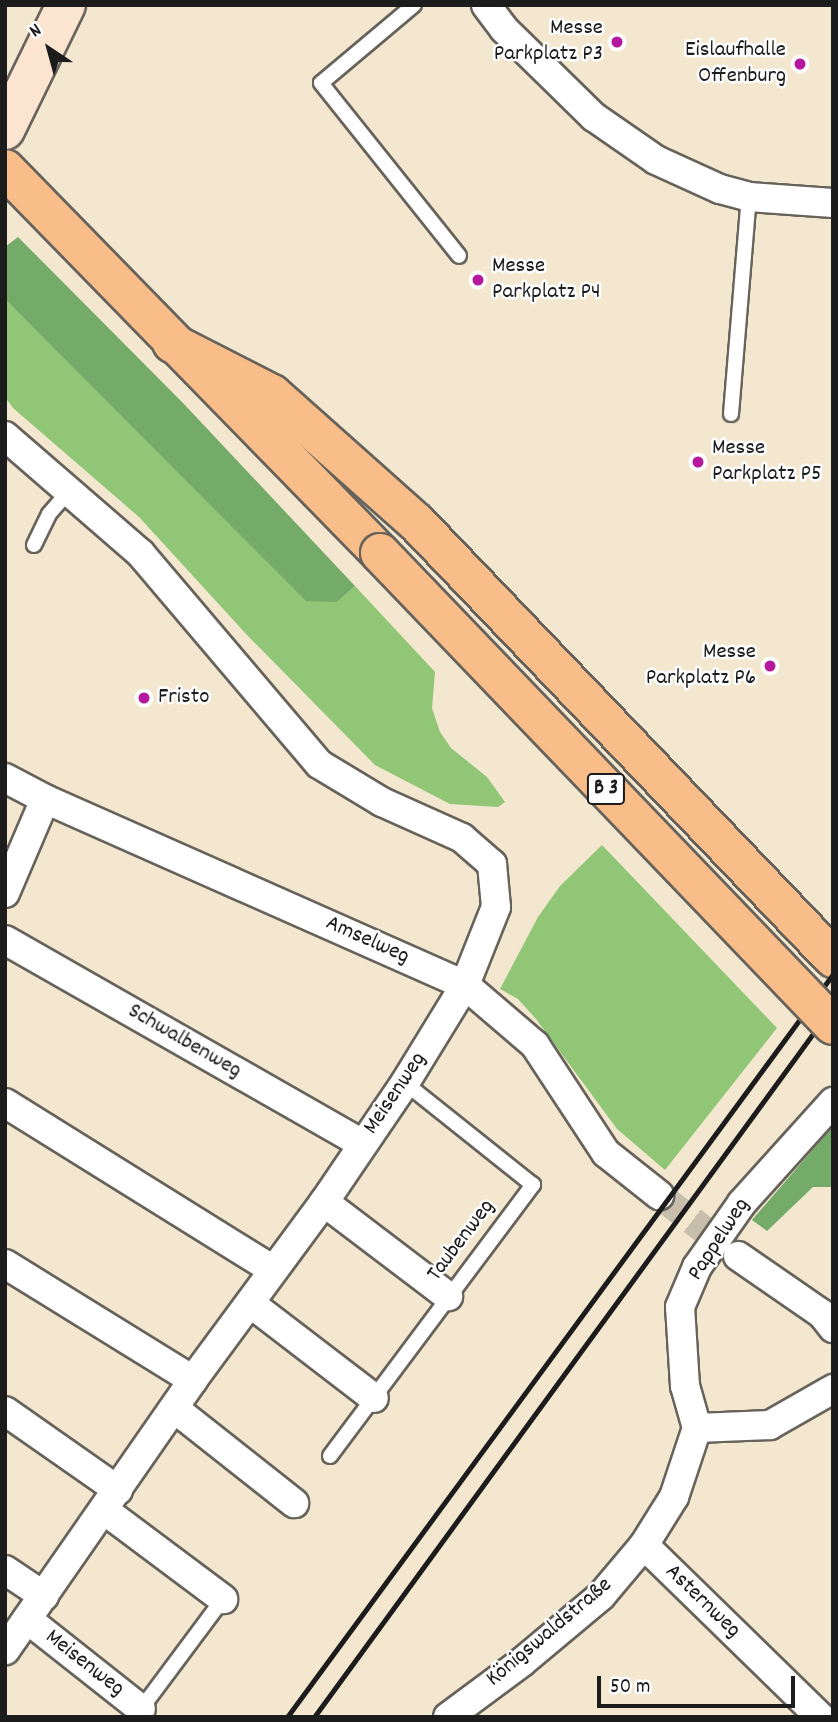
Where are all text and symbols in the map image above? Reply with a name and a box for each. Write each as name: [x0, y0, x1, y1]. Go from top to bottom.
north arrow: [14, 14, 84, 84]
place label: Messe Parkplatz P3: [494, 15, 603, 69]
text: N: [25, 18, 48, 45]
marker: Messe Parkplatz P3: [609, 34, 625, 50]
place label: Eislaufhalle Offenburg: [685, 37, 786, 91]
marker: Eislaufhalle Offenburg: [792, 56, 808, 72]
place label: Messe Parkplatz P4: [492, 253, 601, 307]
marker: Messe Parkplatz P4: [470, 272, 486, 288]
place label: Messe Parkplatz P5: [712, 435, 822, 489]
marker: Messe Parkplatz P5: [690, 454, 706, 470]
place label: Messe Parkplatz P6: [646, 639, 756, 693]
marker: Messe Parkplatz P6: [762, 658, 778, 674]
place label: Fristo: [158, 684, 209, 712]
marker: Fristo: [136, 690, 152, 706]
road number: B 3: [587, 772, 625, 806]
street label: Amselweg: [321, 910, 413, 972]
street label: Schwalbenweg: [122, 998, 246, 1086]
street label: Meisenweg: [358, 1048, 434, 1140]
street label: Pappelweg: [683, 1193, 757, 1287]
street label: Taubenweg: [422, 1195, 502, 1287]
street label: Asternweg: [658, 1559, 746, 1645]
street label: Königswaldstraße: [481, 1572, 619, 1694]
street label: Meisenweg: [39, 1624, 129, 1704]
scale bar: [600, 1662, 798, 1706]
text: 50 m: [610, 1673, 650, 1703]

